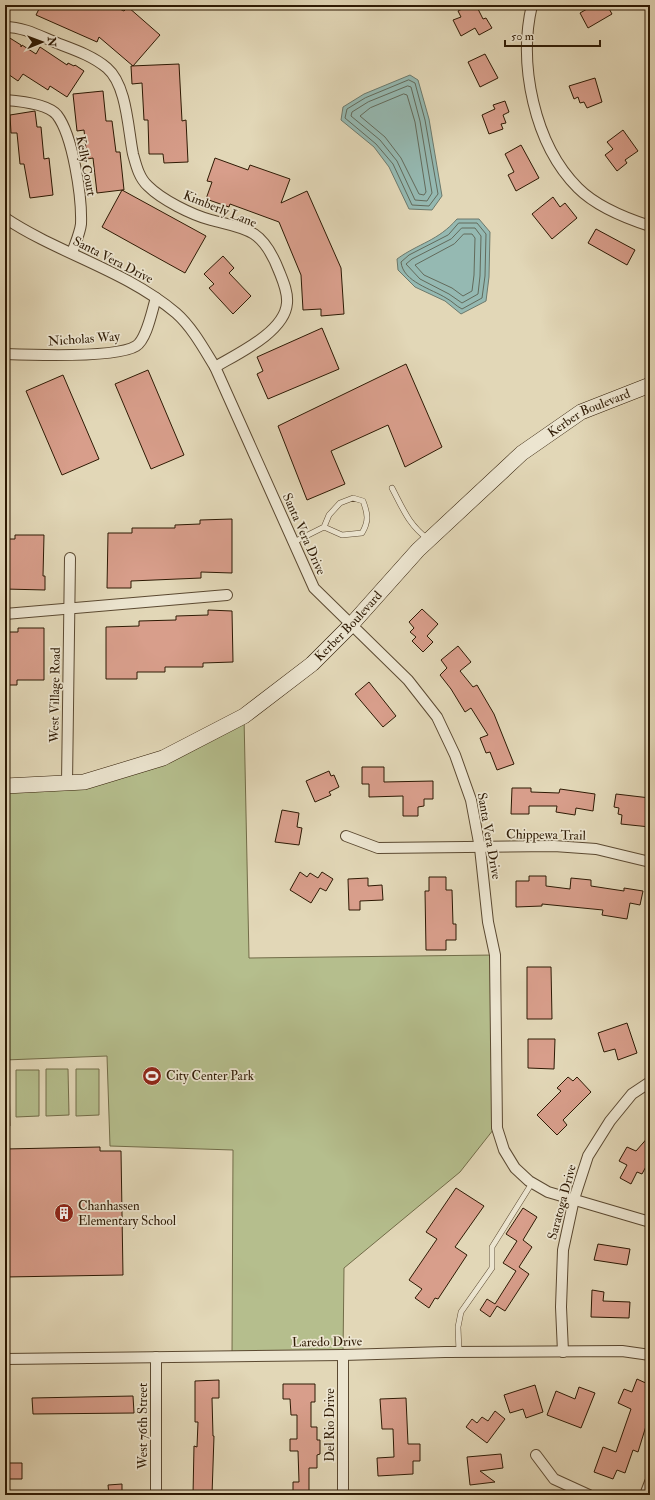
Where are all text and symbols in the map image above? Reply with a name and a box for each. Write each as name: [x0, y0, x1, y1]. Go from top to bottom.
north arrow: [22, 22, 62, 62]
scale bar: [505, 22, 600, 48]
text: 50 m: [511, 29, 535, 44]
text: N: [45, 36, 58, 48]
street label: Kelly Court: [71, 135, 100, 198]
street label: Kimberly Lane: [181, 187, 260, 232]
street label: Santa Vera Drive: [70, 233, 156, 287]
street label: Nicholas Way: [47, 328, 121, 350]
street label: Kerber Boulevard: [545, 385, 633, 441]
street label: Santa Vera Drive: [279, 491, 329, 578]
street label: Kerber Boulevard: [311, 587, 386, 665]
street label: West Village Road: [46, 647, 64, 744]
street label: Santa Vera Drive: [474, 791, 505, 881]
street label: Chippewa Trail: [506, 826, 587, 845]
sports icon: City Center Park: [141, 1065, 163, 1087]
place label: City Center Park: [166, 1068, 255, 1085]
street label: Saratoga Drive: [544, 1162, 580, 1241]
place label: Chanhassen Elementary School: [78, 1198, 177, 1230]
building icon: Chanhassen Elementary School: [53, 1202, 75, 1224]
street label: Laredo Drive: [292, 1333, 363, 1351]
street label: West 76th Street: [135, 1383, 151, 1470]
street label: Del Rio Drive: [322, 1388, 338, 1462]

